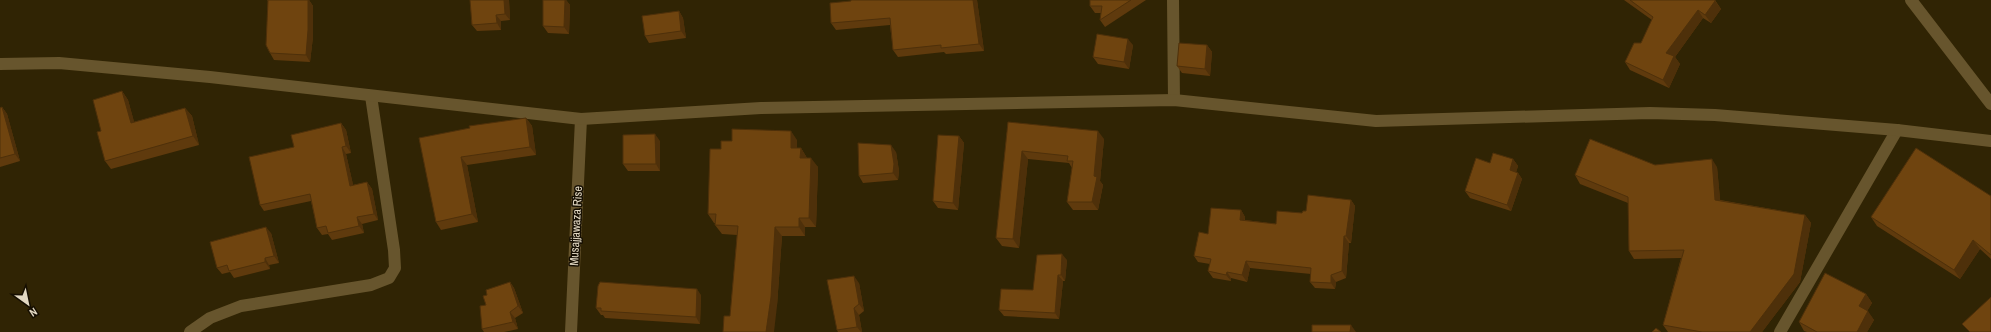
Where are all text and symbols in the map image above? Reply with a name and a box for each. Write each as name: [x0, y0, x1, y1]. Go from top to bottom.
street label: Musajjawaza Rise: [566, 186, 586, 266]
north arrow: [8, 284, 48, 324]
text: N: [27, 305, 40, 320]

